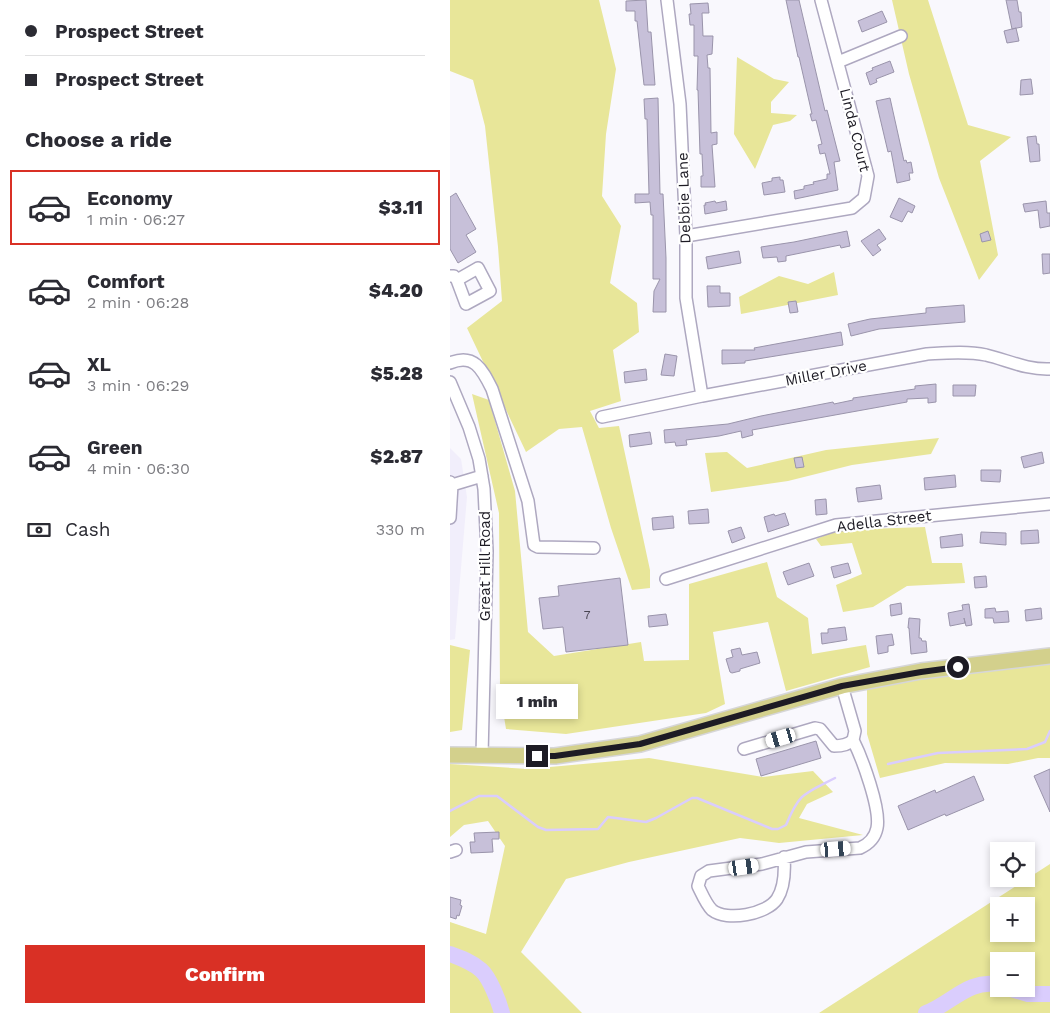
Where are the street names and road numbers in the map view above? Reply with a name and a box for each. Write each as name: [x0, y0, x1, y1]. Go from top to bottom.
street label: Linda Court: [836, 86, 874, 174]
street label: Debbie Lane: [673, 152, 695, 244]
street label: Miller Drive: [784, 356, 868, 390]
street label: Adella Street: [836, 506, 933, 536]
street label: Great Hill Road: [476, 511, 494, 621]

